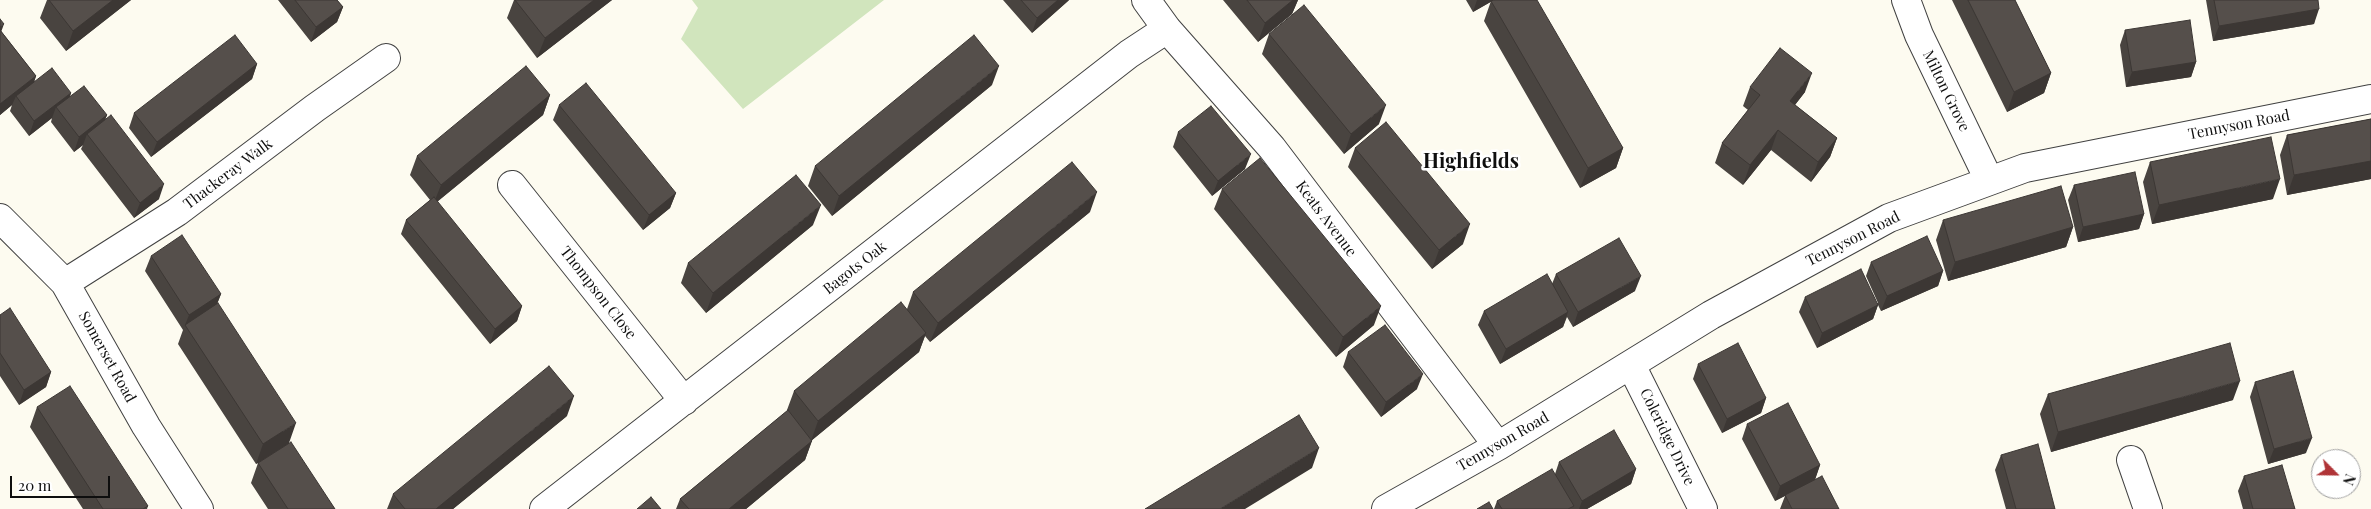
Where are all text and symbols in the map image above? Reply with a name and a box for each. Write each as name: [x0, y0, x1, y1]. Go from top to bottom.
street label: Milton Grove: [1919, 48, 1973, 134]
street label: Tennyson Road: [2187, 106, 2291, 144]
street label: Thackeray Walk: [180, 135, 276, 213]
district label: Highfields: [1423, 150, 1519, 174]
street label: Keats Avenue: [1292, 178, 1360, 260]
street label: Tennyson Road: [1803, 208, 1903, 270]
street label: Bagots Oak: [820, 238, 890, 298]
street label: Thompson Close: [556, 243, 640, 343]
street label: Somerset Road: [75, 308, 139, 406]
street label: Coleridge Drive: [1636, 386, 1698, 488]
street label: Tennyson Road: [1454, 408, 1552, 476]
north arrow: [2311, 449, 2361, 499]
scale bar: [12, 466, 112, 498]
text: N: [2339, 471, 2360, 488]
text: 20 m: [18, 475, 51, 495]

